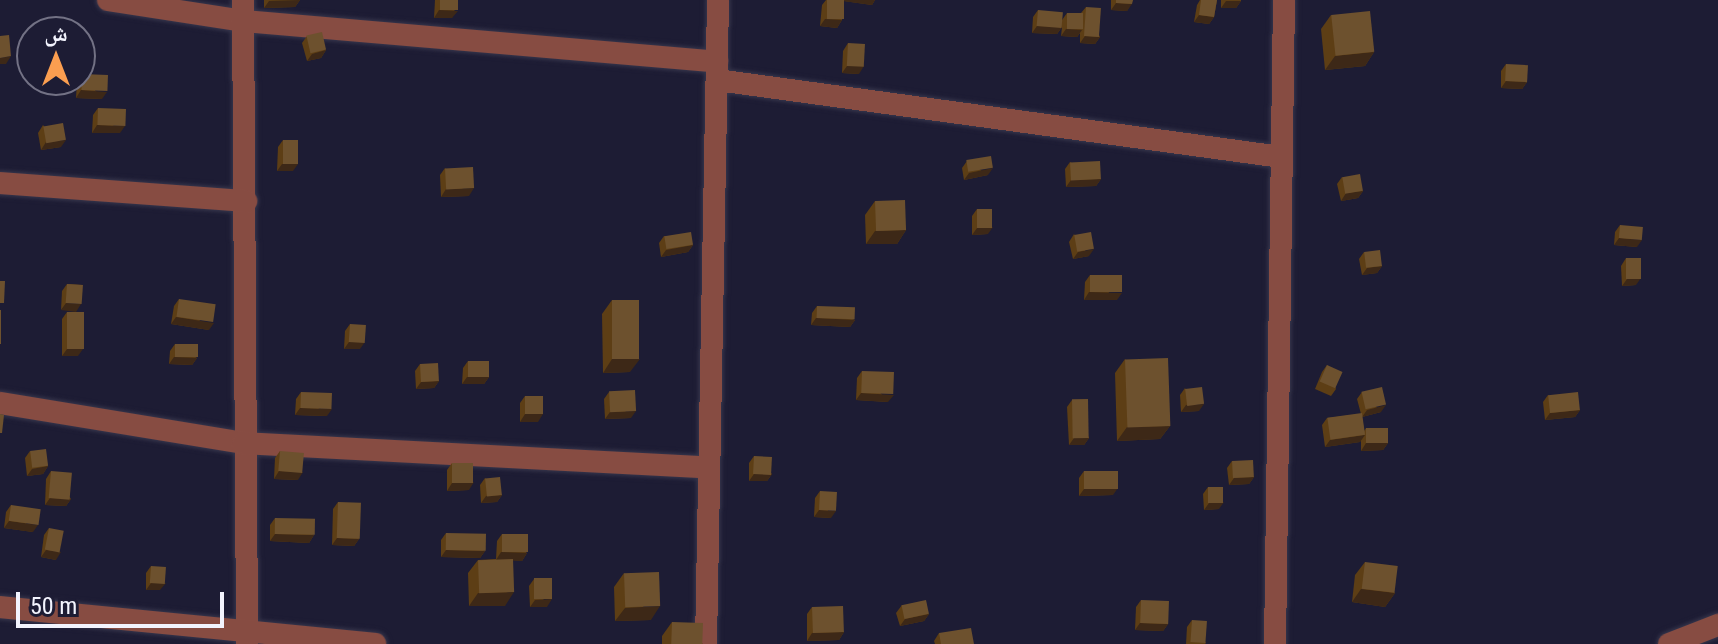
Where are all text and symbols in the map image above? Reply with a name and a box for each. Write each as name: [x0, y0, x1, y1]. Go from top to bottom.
north arrow: [16, 16, 96, 96]
text: ش: [44, 21, 68, 46]
scale bar: [20, 576, 228, 626]
text: 50 m: [30, 592, 77, 620]

